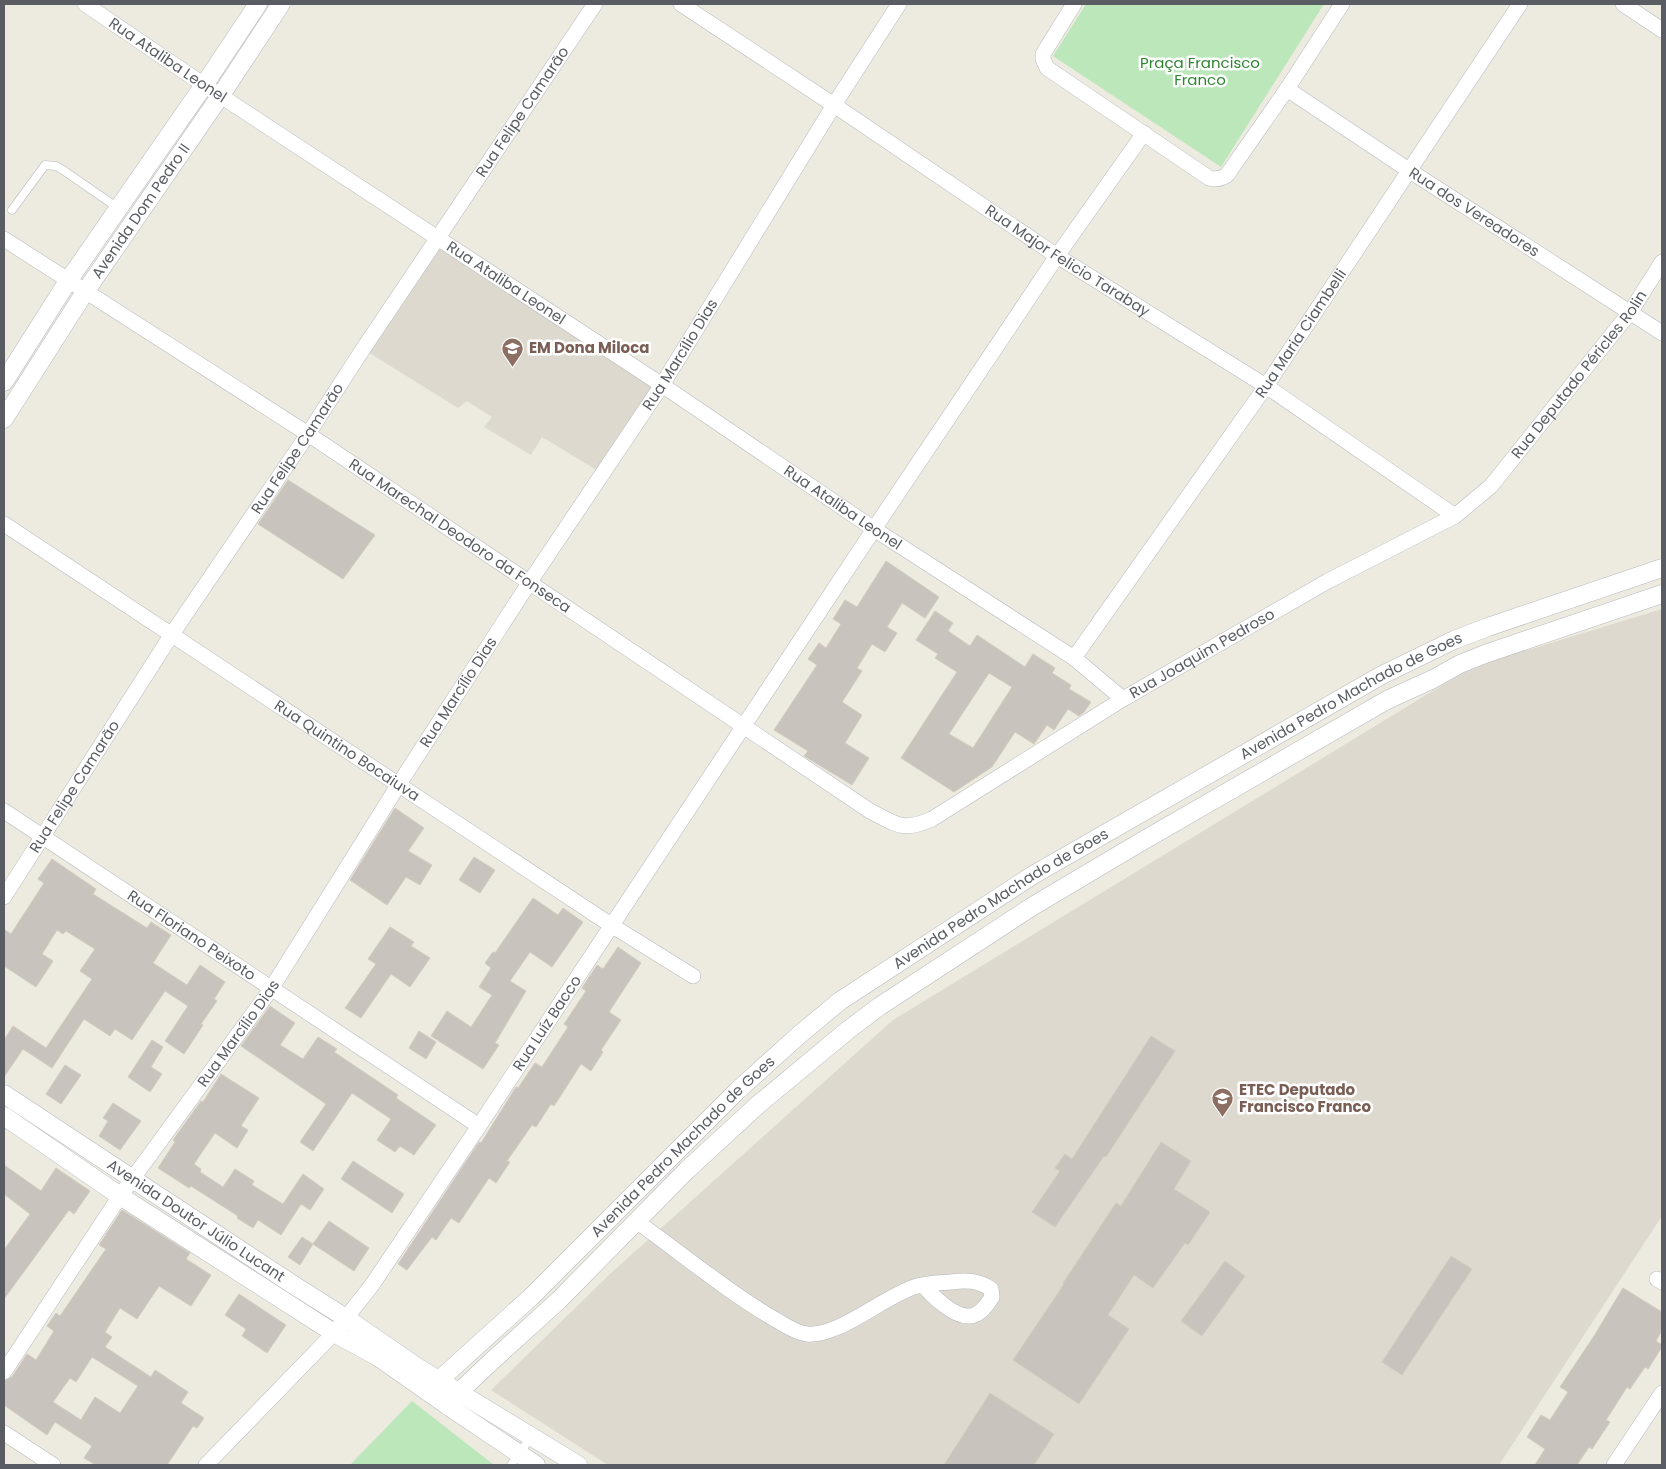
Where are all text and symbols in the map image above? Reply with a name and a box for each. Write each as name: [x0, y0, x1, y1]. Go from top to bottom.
street label: Rua Ataliba Leonel: [105, 12, 231, 107]
street label: Rua Felipe Camarão: [471, 42, 574, 181]
park label: Praça Francisco Franco: [1140, 52, 1260, 90]
street label: Avenida Dom Pedro II: [86, 139, 195, 283]
street label: Rua dos Vereadores: [1405, 162, 1544, 262]
street label: Rua Major Felicio Tarabay: [981, 199, 1155, 322]
street label: Rua Ataliba Leonel: [443, 236, 570, 329]
street label: Rua Maria Ciambelli: [1250, 265, 1351, 402]
street label: Rua Deputado Péricles Rolin: [1506, 286, 1651, 463]
street label: Rua Marcílio Dias: [637, 295, 723, 414]
school or university icon: EM Dona Miloca: [501, 336, 525, 367]
place label: EM Dona Miloca: [529, 337, 649, 358]
street label: Rua Felipe Camarão: [246, 379, 348, 518]
street label: Rua Marechal Deodoro da Fonseca: [345, 453, 575, 618]
street label: Rua Ataliba Leonel: [780, 460, 906, 554]
street label: Rua Joaquim Pedroso: [1125, 603, 1278, 703]
street label: Avenida Pedro Machado de Goes: [1236, 627, 1465, 764]
street label: Rua Marcílio Dias: [414, 632, 502, 751]
street label: Rua Quintino Bocaiuva: [270, 695, 424, 806]
street label: Rua Felipe Camarão: [24, 716, 124, 857]
street label: Avenida Pedro Machado de Goes: [889, 823, 1112, 974]
street label: Rua Floriano Peixoto: [123, 885, 260, 985]
street label: Rua Luíz Bacco: [507, 971, 586, 1075]
street label: Rua Marcílio Dias: [192, 976, 284, 1091]
street label: Avenida Pedro Machado de Goes: [586, 1051, 779, 1241]
place label: ETEC Deputado Francisco Franco: [1239, 1079, 1372, 1117]
school or university icon: ETEC Deputado Francisco Franco: [1211, 1087, 1235, 1118]
street label: Avenida Doutor Júlio Lucant: [103, 1154, 289, 1287]

